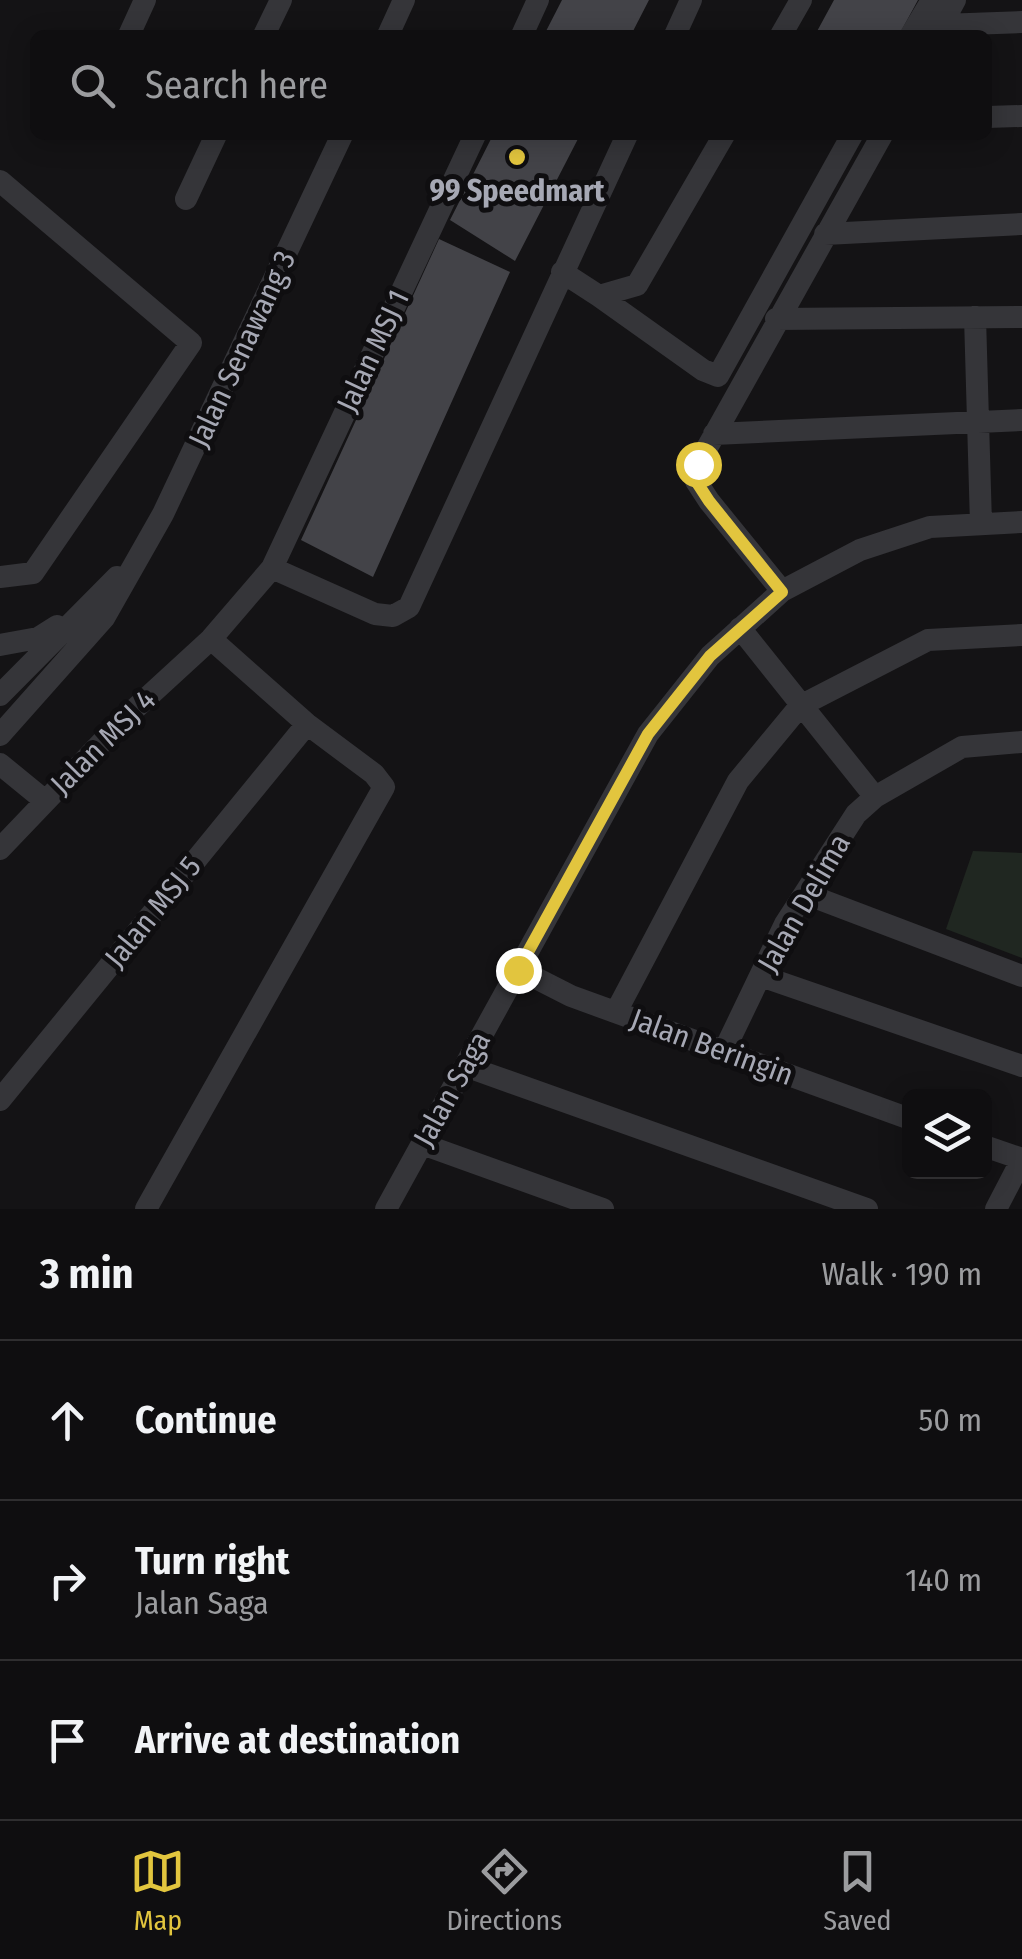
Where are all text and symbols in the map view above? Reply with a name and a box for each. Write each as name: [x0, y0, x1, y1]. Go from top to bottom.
search box: [30, 30, 992, 140]
icon: search: [65, 58, 120, 113]
text: Search here: [145, 62, 328, 108]
marker: 99 Speedmart: [506, 146, 528, 168]
place label: 99 Speedmart: [429, 173, 605, 209]
street label: Jalan Senawang 3: [181, 245, 303, 453]
street label: Jalan MSJ 1: [329, 284, 417, 418]
route start: [676, 442, 722, 488]
street label: Jalan MSJ 4: [43, 682, 163, 802]
street label: Jalan Delima: [750, 828, 858, 978]
street label: Jalan MSJ 5: [97, 849, 209, 975]
route end: [496, 948, 542, 994]
street label: Jalan Beringin: [626, 1001, 798, 1093]
street label: Jalan Saga: [406, 1025, 498, 1153]
map controls: [902, 1089, 992, 1179]
button: layers: [902, 1089, 992, 1179]
text: 3 min: [40, 1249, 134, 1299]
text: Walk · 190 m: [822, 1255, 982, 1293]
icon: ahead: [40, 1393, 95, 1448]
text: Continue: [135, 1397, 276, 1443]
text: 50 m: [919, 1401, 982, 1439]
text: Turn right: [135, 1538, 289, 1584]
icon: right: [40, 1553, 95, 1608]
text: 140 m: [905, 1561, 982, 1599]
text: Jalan Saga: [135, 1584, 269, 1622]
icon: arrive: [40, 1713, 95, 1768]
text: Arrive at destination: [135, 1717, 460, 1763]
tab: Map: [130, 1844, 185, 1937]
tab: Directions: [446, 1844, 562, 1937]
tab: Saved: [823, 1844, 892, 1937]

